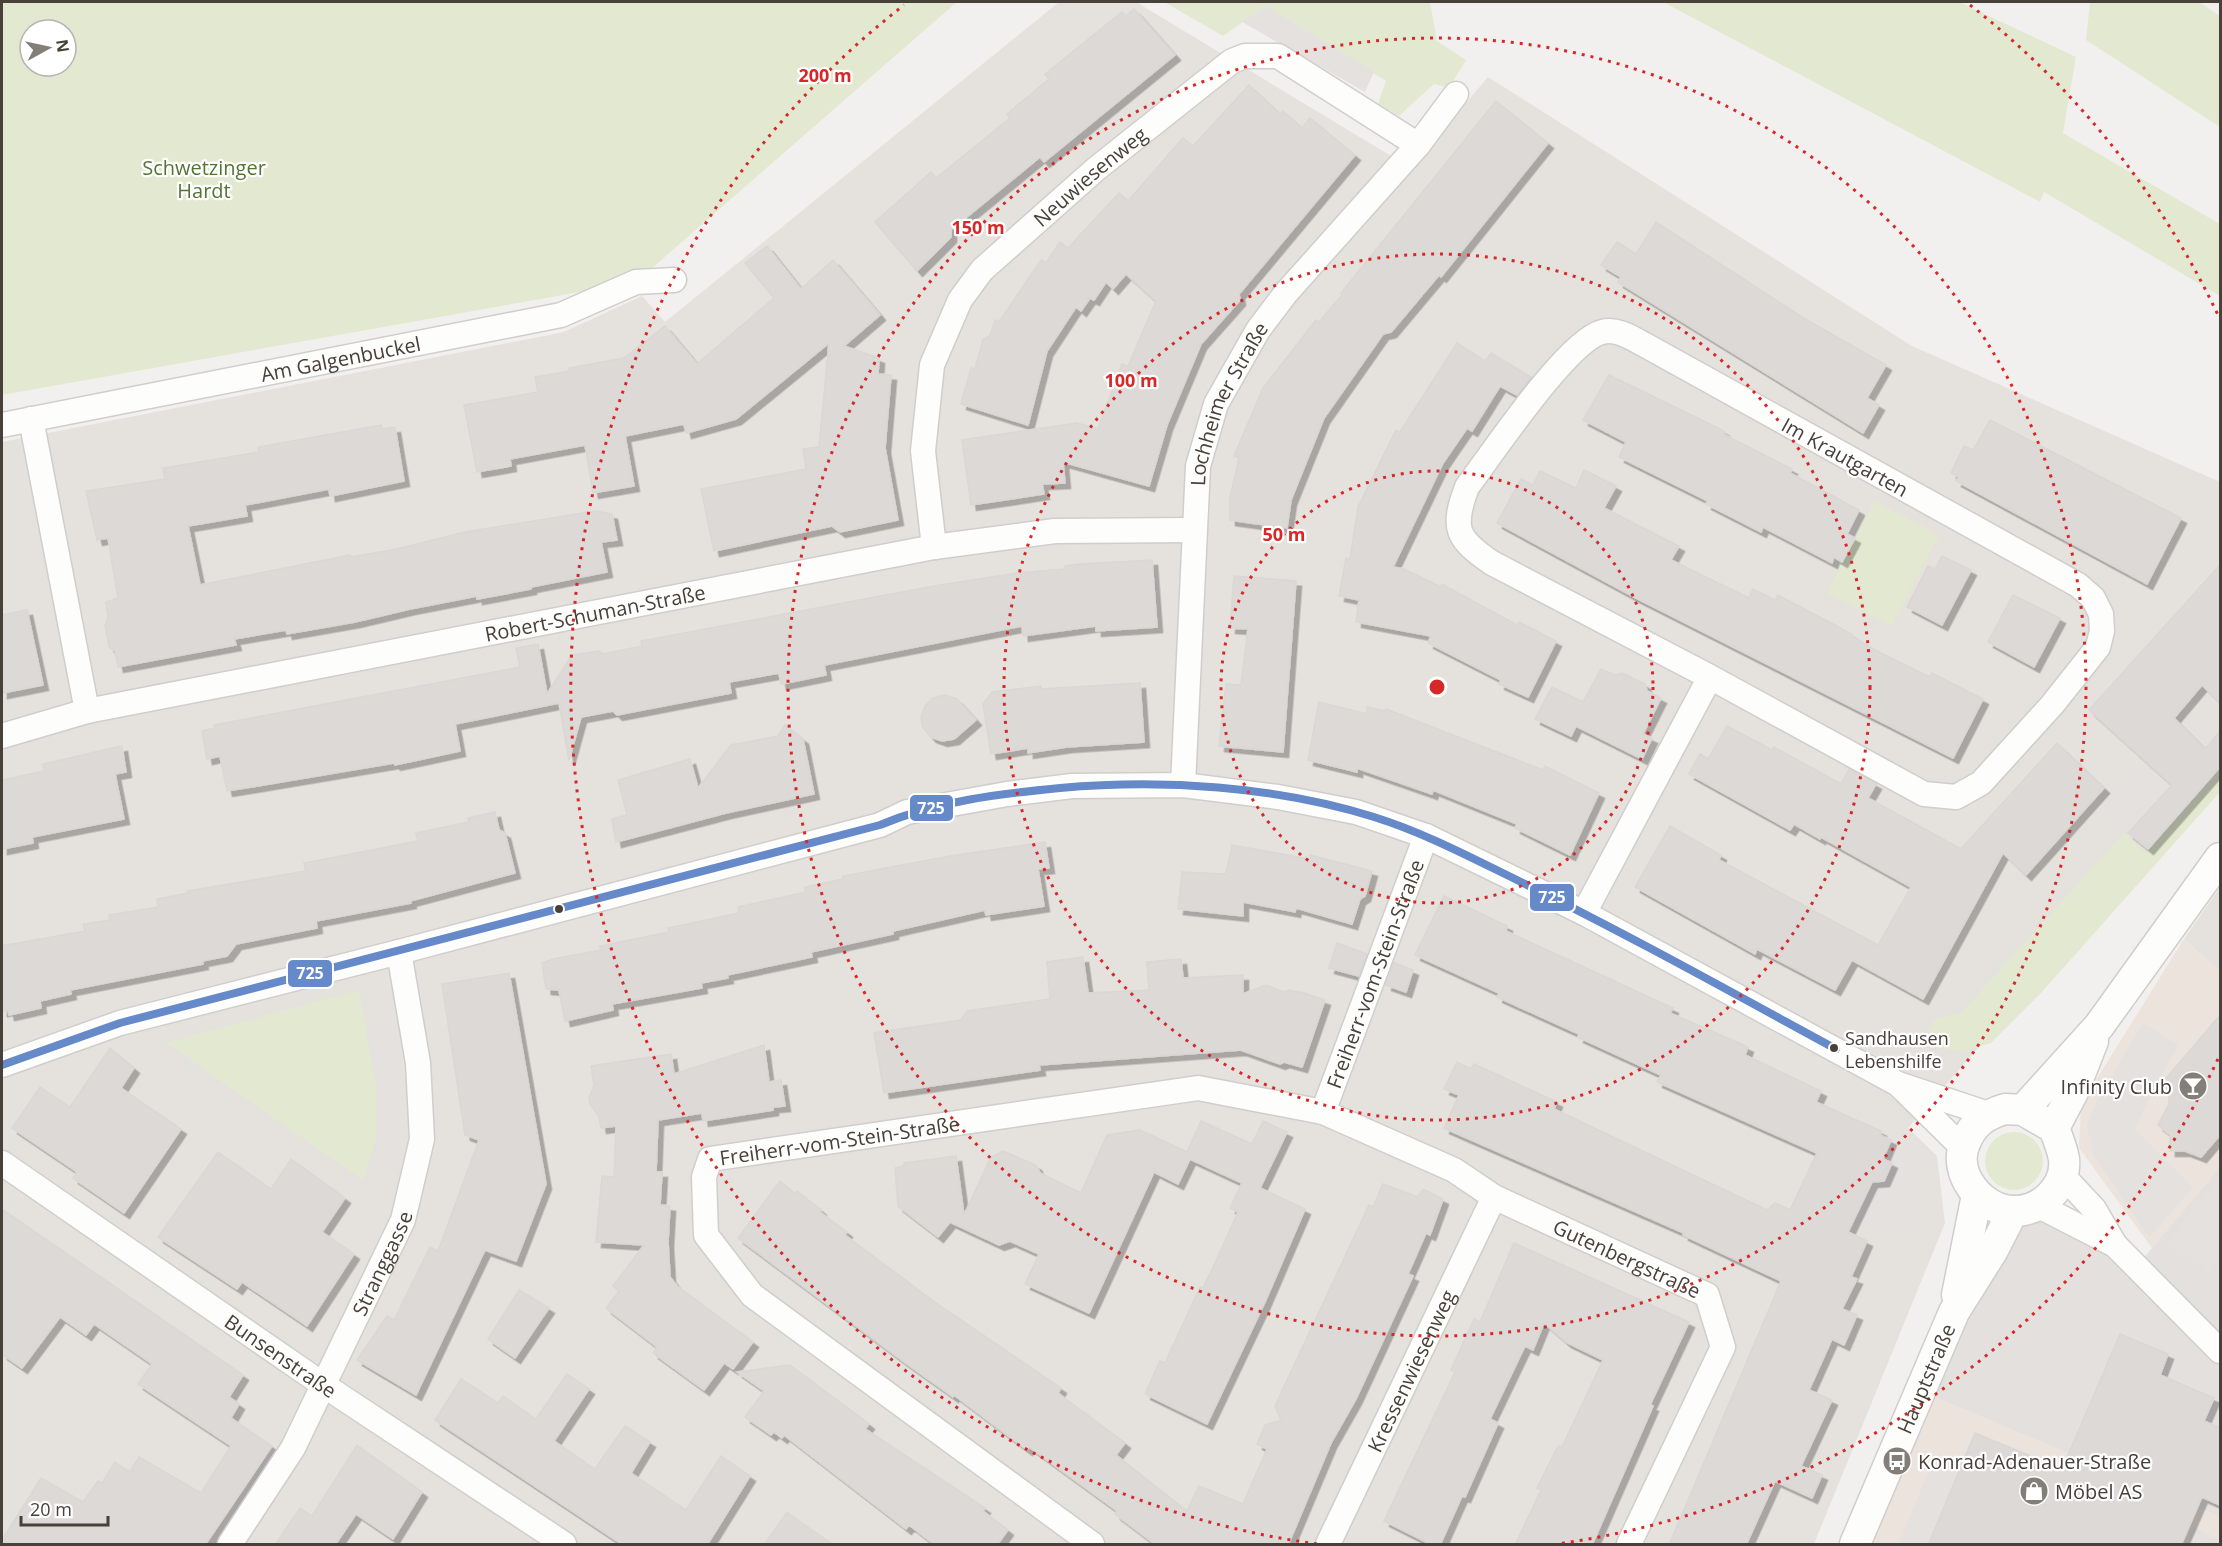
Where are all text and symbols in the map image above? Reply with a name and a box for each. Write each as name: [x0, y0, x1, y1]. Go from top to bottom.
north arrow: [18, 18, 78, 78]
text: N: [51, 38, 75, 54]
text: 200 m: [798, 63, 852, 87]
street label: Neuwiesenweg: [1027, 120, 1152, 232]
park label: Schwetzinger Hardt: [142, 154, 266, 204]
text: 150 m: [951, 215, 1005, 239]
street label: Lochheimer Straße: [1184, 316, 1273, 487]
street label: Am Galgenbuckel: [258, 329, 423, 387]
text: 100 m: [1104, 368, 1158, 392]
street label: Im Krautgarten: [1777, 411, 1913, 503]
text: 50 m: [1263, 522, 1305, 546]
street label: Robert-Schuman-Straße: [482, 578, 708, 647]
centre of rings: [1427, 677, 1447, 697]
line badge: 725: [909, 794, 954, 822]
text: 725: [917, 797, 945, 819]
street label: Freiherr-vom-Stein-Straße: [1320, 856, 1430, 1092]
line badge: 725: [1529, 883, 1575, 912]
text: 725: [1538, 886, 1566, 908]
unlabelled marker: [553, 903, 565, 915]
line badge: 725: [287, 959, 333, 988]
text: 725: [296, 962, 324, 984]
place label: Sandhausen Lebenshilfe: [1845, 1026, 1949, 1073]
marker: Sandhausen Lebenshilfe: [1828, 1042, 1840, 1054]
bar icon: Infinity Club: [2177, 1070, 2209, 1102]
place label: Infinity Club: [2061, 1073, 2172, 1100]
street label: Freiherr-vom-Stein-Straße: [718, 1109, 961, 1171]
street label: Stranggasse: [345, 1209, 418, 1320]
street label: Gutenbergstraße: [1549, 1213, 1705, 1304]
street label: Kressenwiesenweg: [1361, 1285, 1461, 1456]
street label: Bunsenstraße: [220, 1308, 342, 1404]
street label: Hauptstraße: [1890, 1319, 1961, 1438]
bus stop icon: Konrad-Adenauer-Straße: [1881, 1445, 1913, 1477]
place label: Konrad-Adenauer-Straße: [1918, 1448, 2151, 1475]
shop icon: Möbel AS: [2018, 1475, 2050, 1507]
place label: Möbel AS: [2055, 1478, 2142, 1505]
scale bar: [21, 1489, 108, 1527]
text: 20 m: [30, 1497, 72, 1521]

